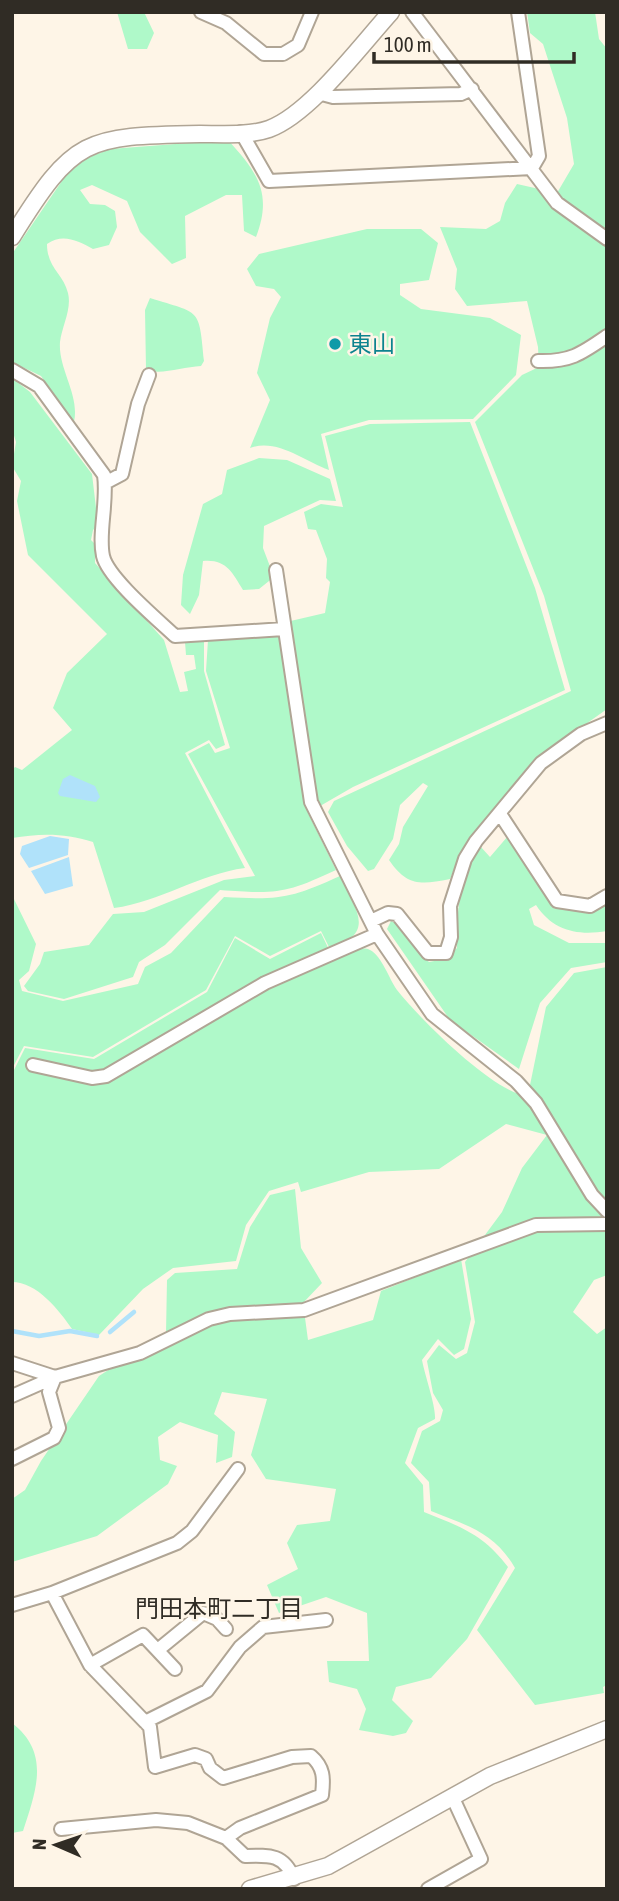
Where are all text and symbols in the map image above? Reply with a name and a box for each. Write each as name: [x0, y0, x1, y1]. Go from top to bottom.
scale bar: [374, 21, 574, 65]
text: 100 m: [384, 32, 432, 56]
place label: 東山: [349, 331, 395, 357]
marker: 東山: [327, 336, 343, 352]
district label: 門田本町二丁目: [135, 1595, 303, 1622]
north arrow: [21, 1810, 91, 1880]
text: N: [28, 1838, 50, 1850]

